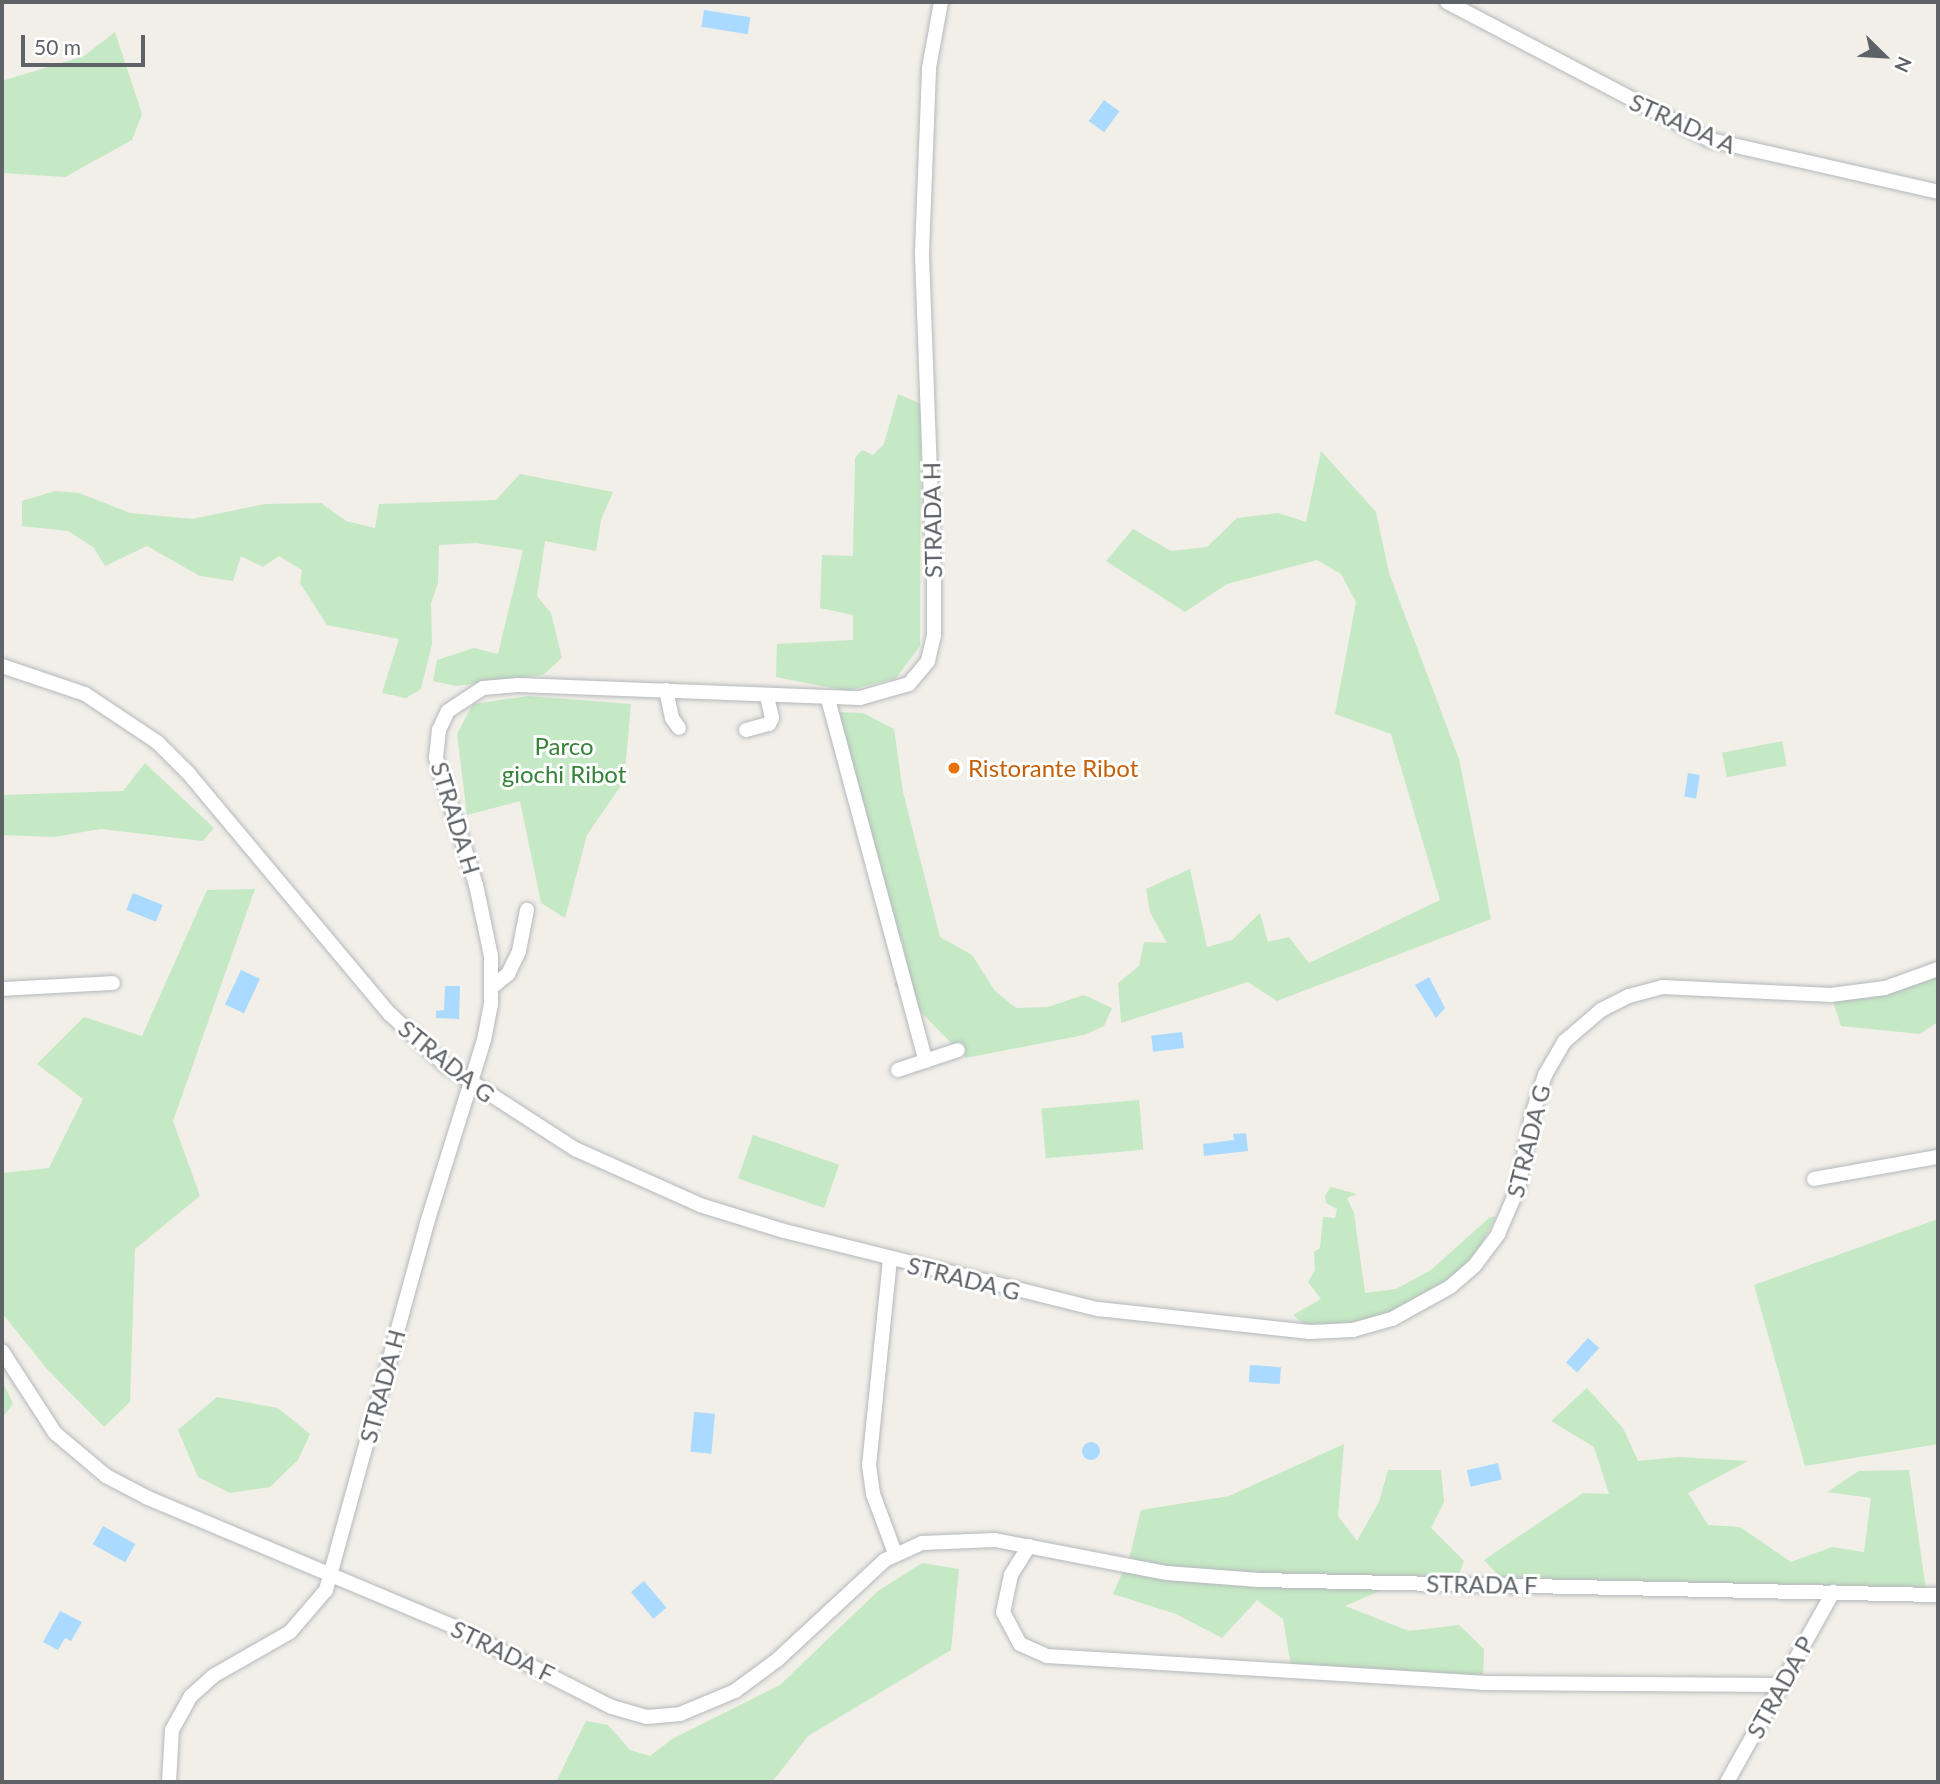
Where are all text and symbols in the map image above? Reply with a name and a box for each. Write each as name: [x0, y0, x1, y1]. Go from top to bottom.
scale bar: [24, 21, 149, 65]
north arrow: [1849, 21, 1919, 91]
text: 50 m: [34, 34, 81, 59]
text: N: [1890, 53, 1917, 76]
street label: STRADA A: [1625, 86, 1741, 160]
street label: STRADA H: [917, 461, 947, 579]
park label: Parco giochi Ribot: [502, 732, 626, 788]
place label: Ristorante Ribot: [968, 754, 1138, 782]
street label: STRADA H: [425, 758, 487, 878]
marker: Ristorante Ribot: [946, 760, 962, 776]
street label: STRADA G: [393, 1013, 501, 1109]
street label: STRADA G: [1500, 1081, 1556, 1201]
street label: STRADA G: [904, 1250, 1024, 1306]
street label: STRADA H: [353, 1326, 411, 1446]
street label: STRADA F: [1426, 1569, 1538, 1599]
street label: STRADA F: [446, 1613, 560, 1689]
street label: STRADA P: [1740, 1631, 1820, 1743]

